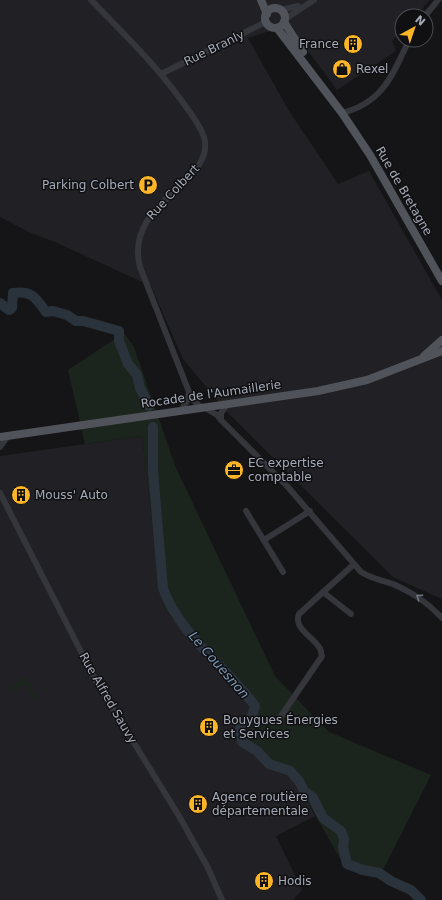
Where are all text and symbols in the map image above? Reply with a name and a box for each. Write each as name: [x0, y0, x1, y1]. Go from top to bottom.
north arrow: [394, 8, 434, 48]
text: N: [412, 13, 428, 29]
street label: Rue Branly: [182, 27, 246, 69]
building icon: France: [342, 33, 364, 55]
place label: France: [299, 37, 339, 51]
shop icon: Rexel: [331, 58, 353, 80]
place label: Rexel: [356, 62, 388, 76]
street label: Rue de Bretagne: [373, 144, 435, 238]
street label: Rue Colbert: [144, 161, 202, 222]
parking icon: Parking Colbert: [137, 174, 159, 196]
place label: Parking Colbert: [42, 178, 134, 192]
street label: Rocade de l'Aumaillerie: [140, 377, 282, 411]
place label: EC expertise comptable: [248, 456, 324, 484]
office icon: EC expertise comptable: [223, 459, 245, 481]
building icon: Mouss' Auto: [10, 484, 32, 506]
place label: Mouss' Auto: [35, 488, 108, 502]
one-way arrow: [416, 595, 423, 602]
water label: Le Couesnon: [186, 628, 252, 702]
street label: Rue Alfred Sauvy: [76, 650, 140, 746]
place label: Bouygues Énergies et Services: [223, 712, 338, 741]
building icon: Bouygues Énergies et Services: [198, 716, 220, 738]
place label: Agence routière départementale: [212, 790, 308, 818]
building icon: Agence routière départementale: [187, 793, 209, 815]
building icon: Hodis: [253, 870, 275, 892]
place label: Hodis: [278, 874, 312, 888]

